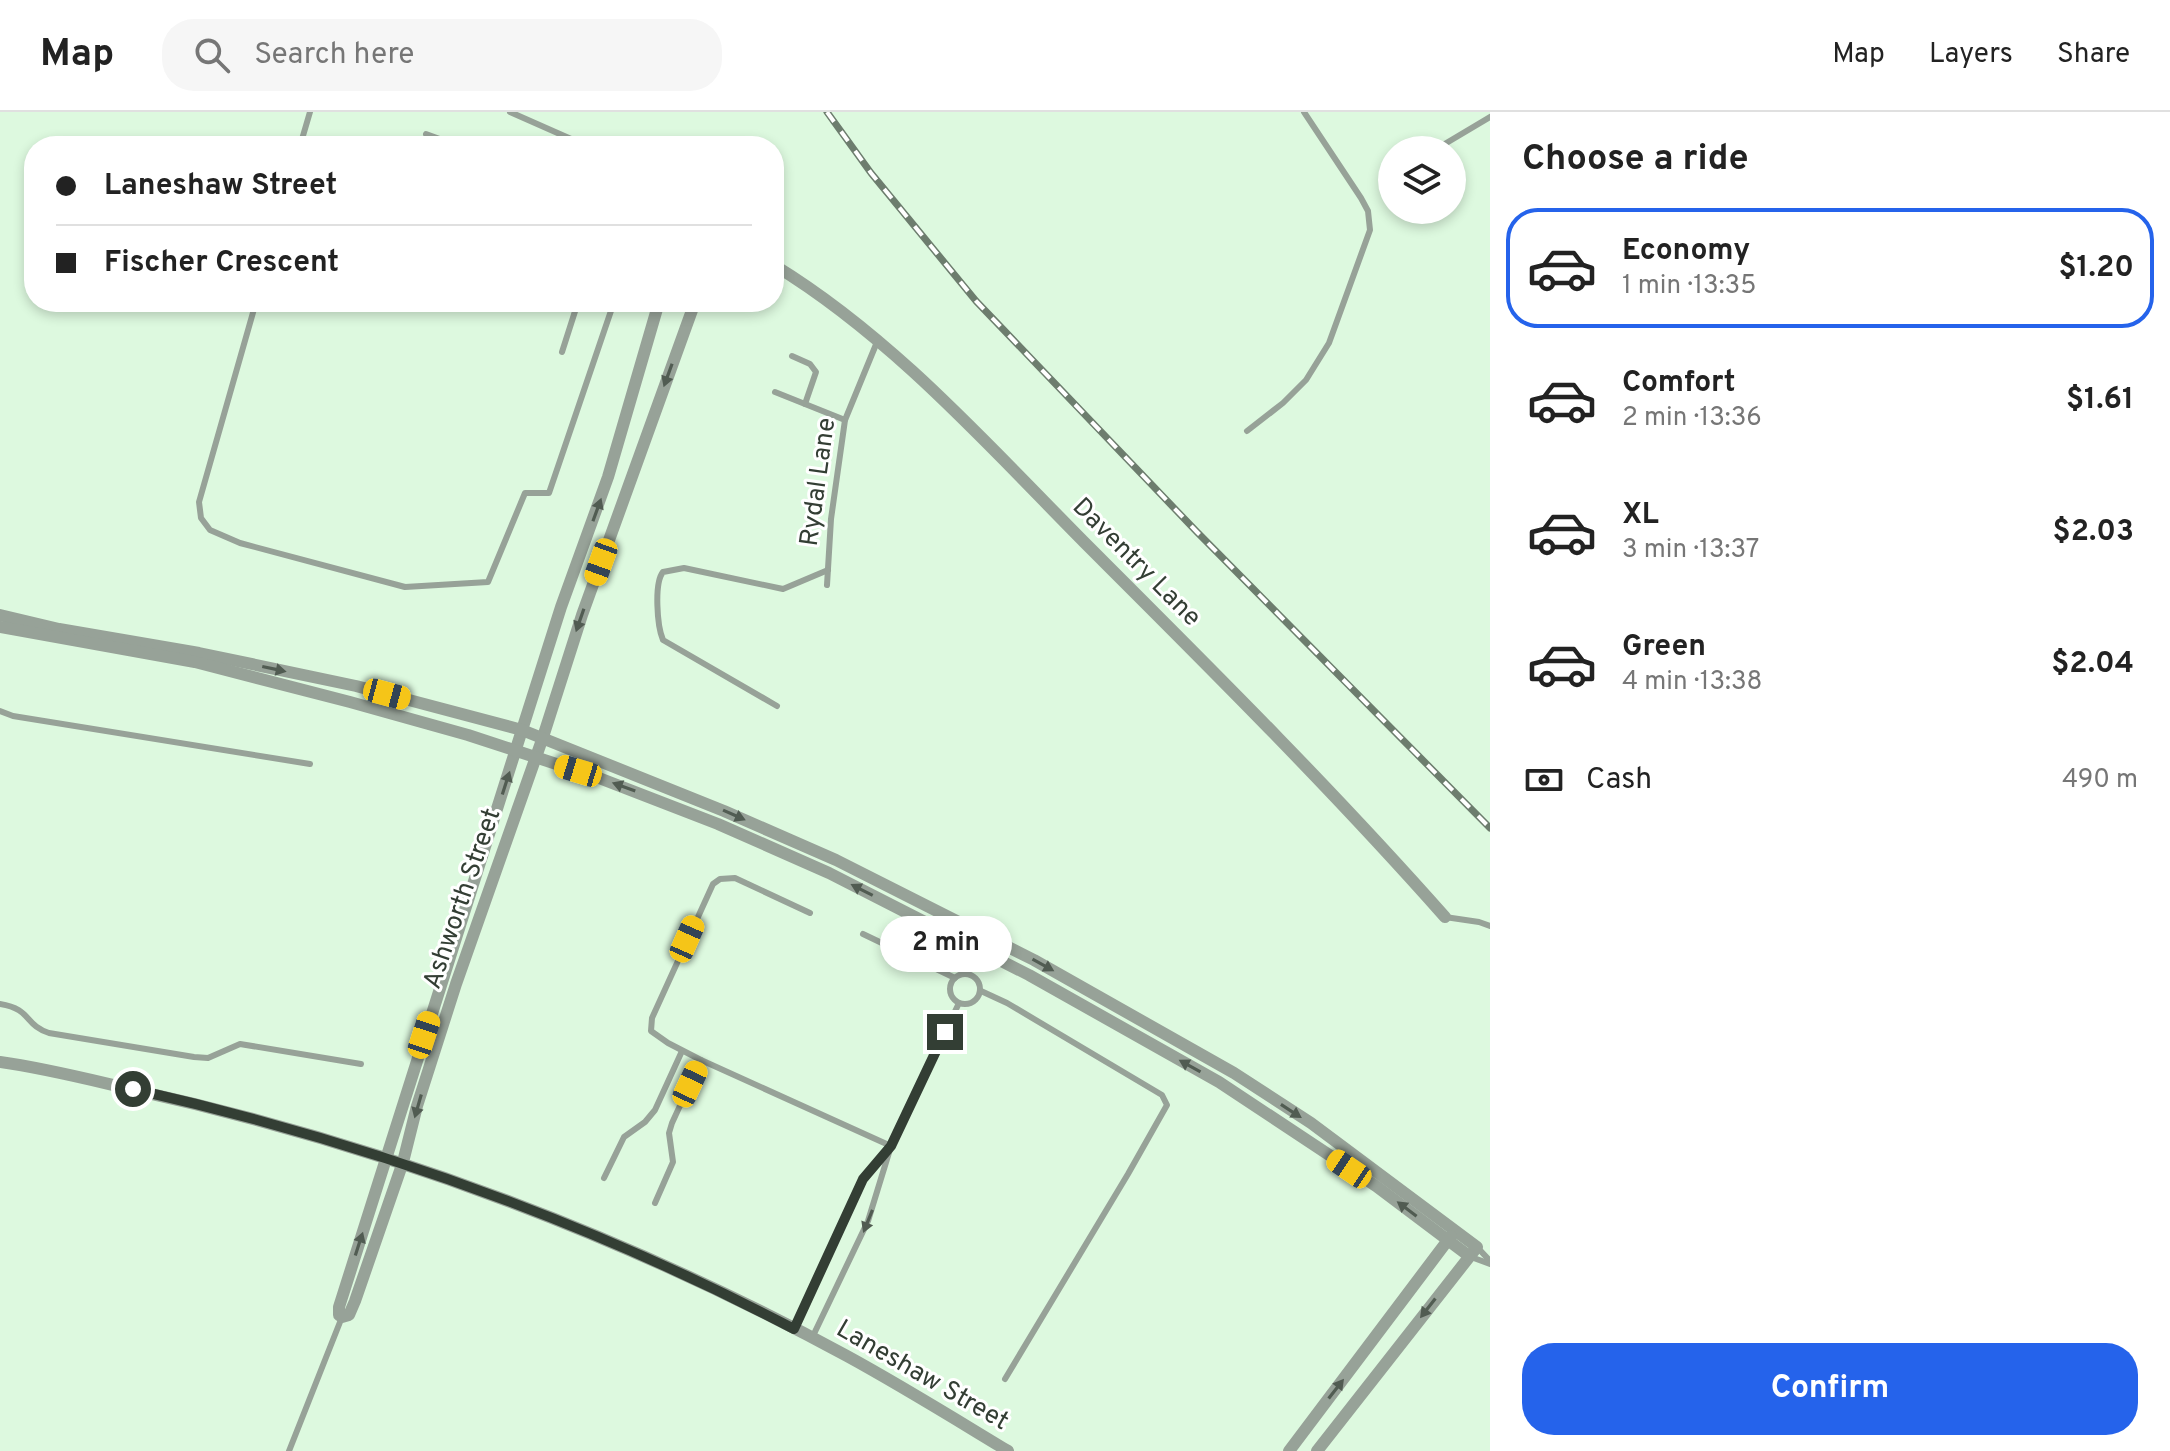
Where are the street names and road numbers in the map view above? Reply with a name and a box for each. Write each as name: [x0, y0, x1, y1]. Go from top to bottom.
street label: Rydal Lane: [794, 416, 844, 548]
street label: Daventry Lane: [1065, 492, 1207, 634]
street label: Ashworth Street: [417, 804, 509, 994]
street label: Laneshaw Street: [830, 1313, 1014, 1439]

